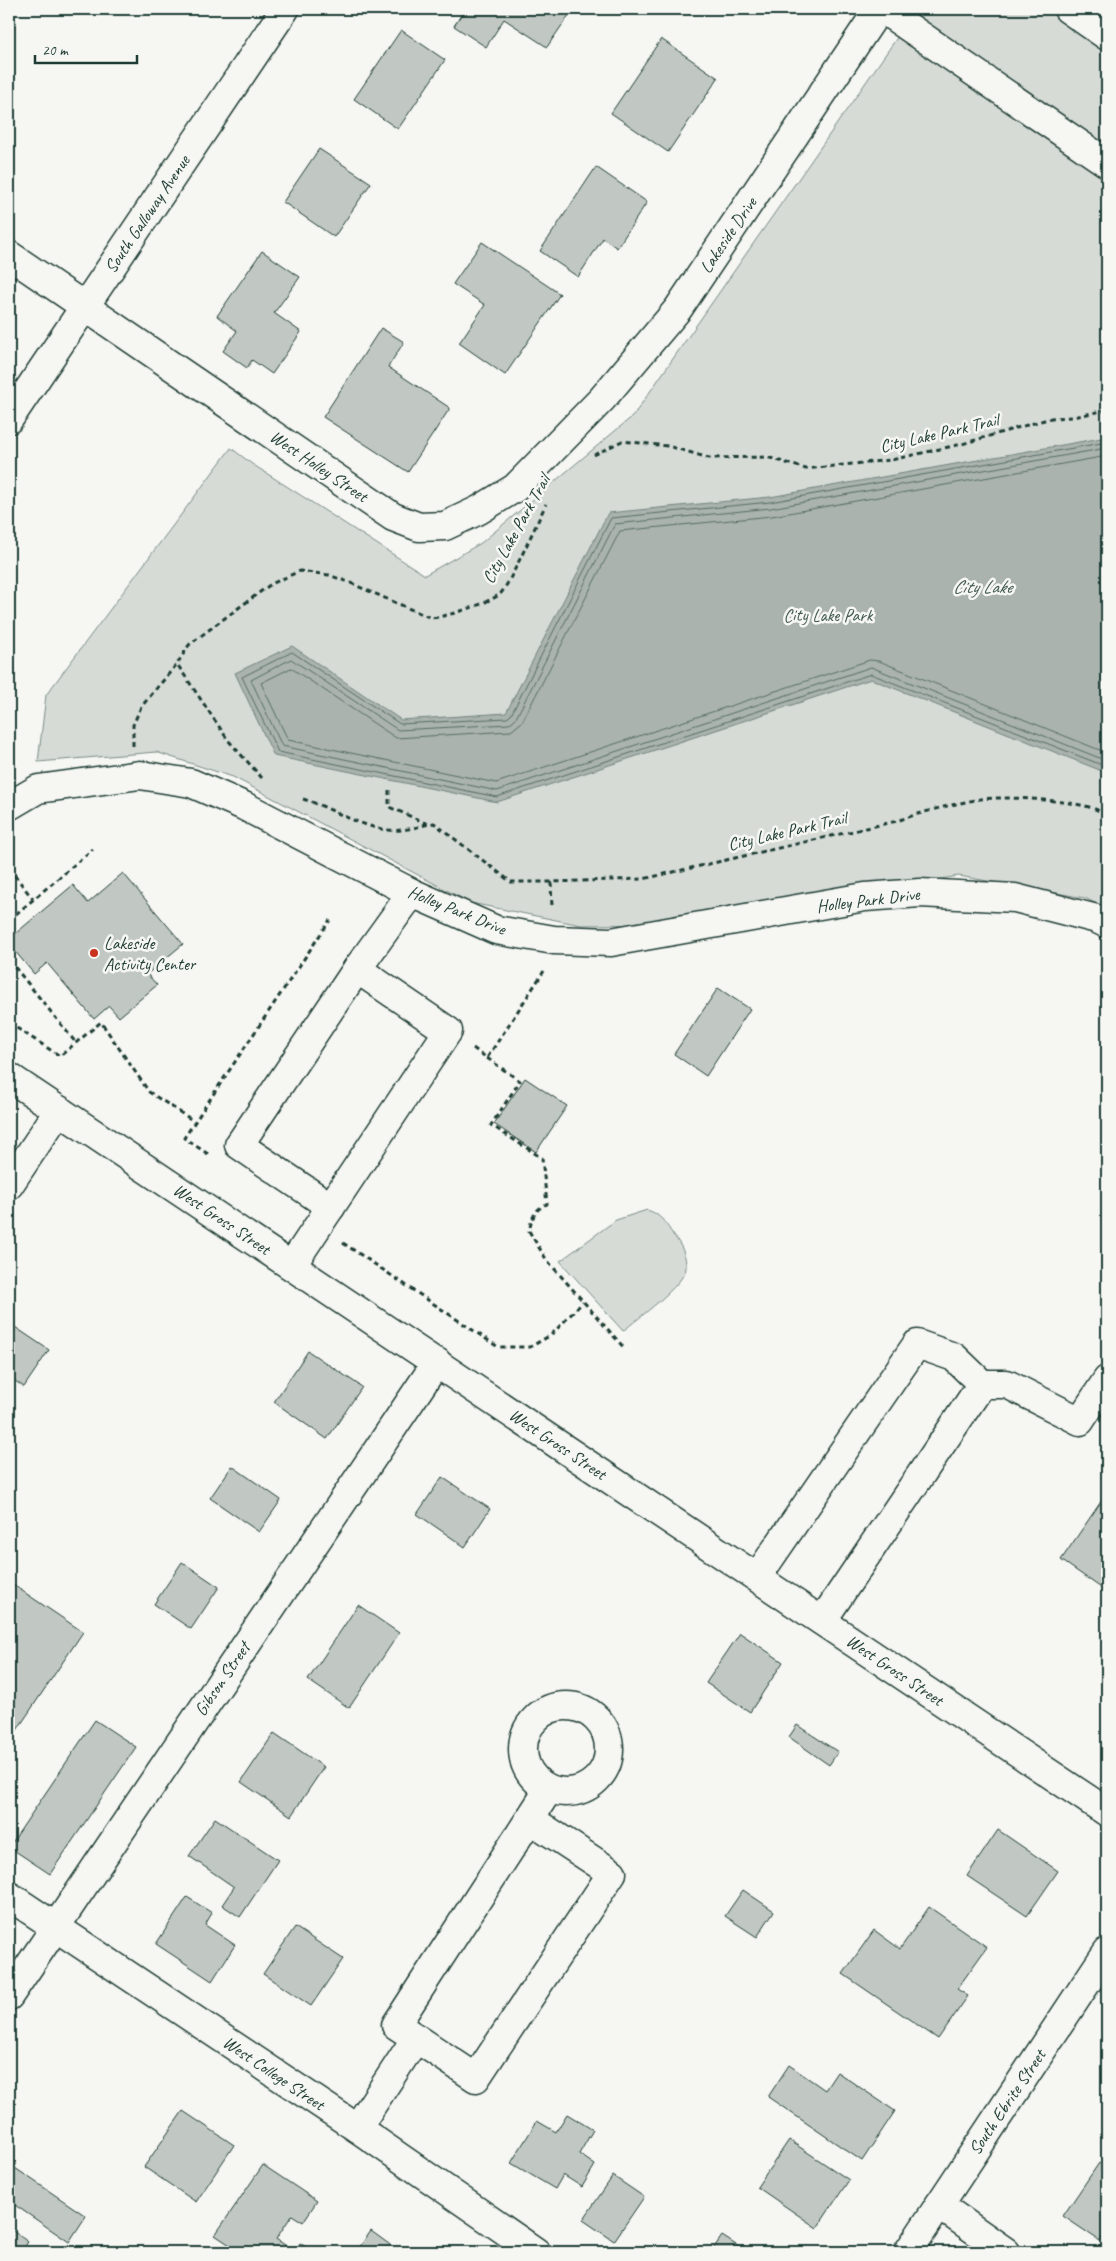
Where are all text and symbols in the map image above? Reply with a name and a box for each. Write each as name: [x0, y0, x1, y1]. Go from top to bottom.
scale bar: [35, 32, 138, 64]
text: 20 m: [42, 41, 69, 60]
street label: South Galloway Avenue: [100, 150, 195, 277]
street label: Lakeside Drive: [695, 192, 762, 277]
street label: City Lake Park Trail: [878, 408, 1003, 457]
street label: West Holley Street: [266, 425, 374, 508]
street label: City Lake Park Trail: [477, 468, 556, 587]
water label: City Lake: [953, 575, 1014, 599]
park label: City Lake Park: [784, 604, 874, 626]
street label: City Lake Park Trail: [726, 806, 851, 855]
street label: Holley Park Drive: [405, 880, 510, 940]
street label: Holley Park Drive: [815, 883, 922, 917]
place label: Lakeside Activity Center: [104, 932, 197, 975]
marker: Lakeside Activity Center: [88, 947, 100, 959]
street label: West Gross Street: [169, 1178, 276, 1261]
street label: West Gross Street: [505, 1403, 612, 1486]
street label: West Gross Street: [842, 1629, 949, 1712]
street label: Gibson Street: [189, 1635, 256, 1720]
street label: West College Street: [219, 2031, 331, 2116]
street label: South Ebrite Street: [964, 2043, 1051, 2159]

